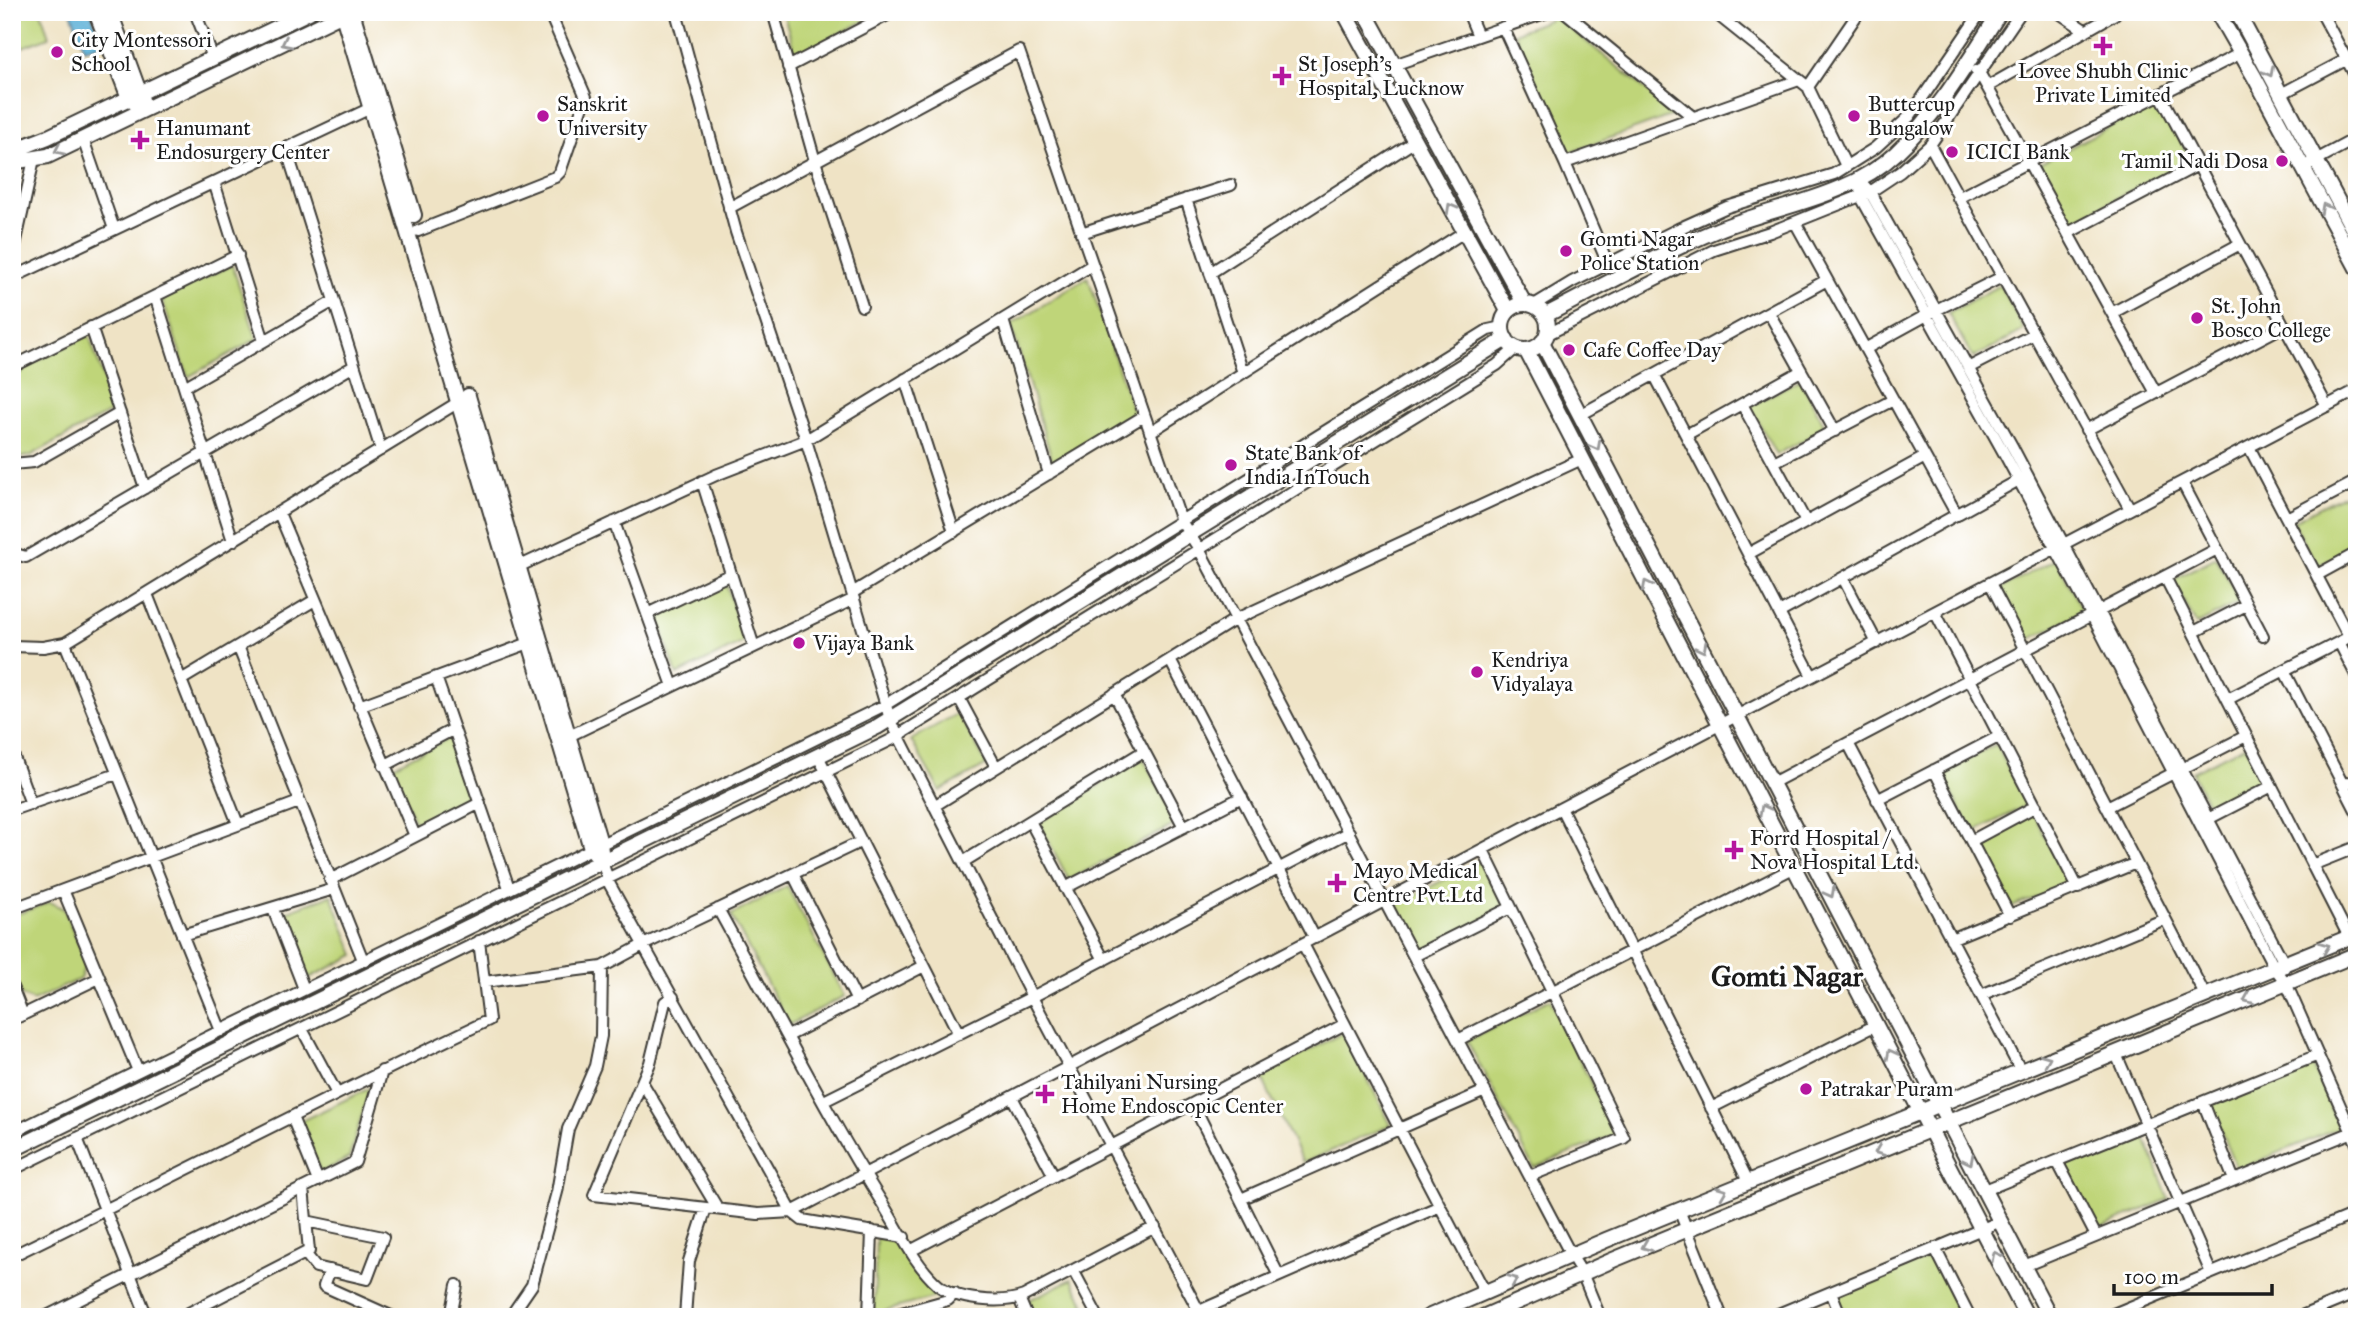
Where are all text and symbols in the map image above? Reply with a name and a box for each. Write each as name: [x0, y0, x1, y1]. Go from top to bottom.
place label: City Montessori School: [71, 27, 212, 77]
one-way arrow: [281, 35, 293, 49]
marker: Lovee Shubh Clinic Private Limited: [2093, 36, 2113, 56]
marker: City Montessori School: [49, 44, 65, 60]
place label: St Joseph's Hospital, Lucknow: [1298, 51, 1464, 101]
place label: Lovee Shubh Clinic Private Limited: [2018, 58, 2188, 108]
one-way arrow: [2261, 65, 2275, 77]
marker: St Joseph's Hospital, Lucknow: [1272, 66, 1292, 86]
place label: Sanskrit University: [557, 91, 648, 141]
place label: Buttercup Bungalow: [1868, 91, 1955, 141]
marker: Sanskrit University: [535, 108, 551, 124]
marker: Buttercup Bungalow: [1846, 108, 1862, 124]
place label: Hanumant Endosurgery Center: [156, 115, 330, 165]
marker: Hanumant Endosurgery Center: [130, 130, 150, 150]
place label: ICICI Bank: [1966, 139, 2070, 165]
one-way arrow: [54, 142, 66, 156]
marker: ICICI Bank: [1944, 144, 1960, 160]
place label: Tamil Nadi Dosa: [2122, 148, 2268, 174]
marker: Tamil Nadi Dosa: [2274, 153, 2290, 169]
one-way arrow: [1446, 203, 1460, 215]
one-way arrow: [2319, 203, 2333, 215]
place label: Gomti Nagar Police Station: [1580, 226, 1699, 276]
marker: Gomti Nagar Police Station: [1558, 243, 1574, 259]
place label: St. John Bosco College: [2211, 293, 2331, 343]
marker: St. John Bosco College: [2189, 310, 2205, 326]
place label: Cafe Coffee Day: [1583, 337, 1722, 363]
marker: Cafe Coffee Day: [1561, 342, 1577, 358]
one-way arrow: [1588, 439, 1602, 451]
place label: State Bank of India InTouch: [1245, 440, 1370, 490]
marker: State Bank of India InTouch: [1223, 457, 1239, 473]
one-way arrow: [1642, 580, 1656, 592]
place label: Vijaya Bank: [812, 630, 914, 656]
marker: Vijaya Bank: [791, 635, 807, 651]
one-way arrow: [1693, 641, 1707, 653]
place label: Kendriya Vidyalaya: [1490, 647, 1573, 697]
marker: Kendriya Vidyalaya: [1469, 664, 1485, 680]
one-way arrow: [1759, 804, 1772, 816]
place label: Forrd Hospital / Nova Hospital Ltd.: [1750, 825, 1918, 875]
marker: Forrd Hospital / Nova Hospital Ltd.: [1724, 840, 1744, 860]
place label: Mayo Medical Centre Pvt.Ltd: [1353, 858, 1484, 908]
marker: Mayo Medical Centre Pvt.Ltd: [1327, 873, 1347, 893]
one-way arrow: [1822, 886, 1835, 898]
one-way arrow: [2319, 941, 2331, 955]
district label: Gomti Nagar: [1711, 959, 1864, 994]
one-way arrow: [2243, 991, 2256, 1005]
one-way arrow: [1886, 1049, 1900, 1061]
one-way arrow: [2040, 1053, 2052, 1067]
place label: Tahilyani Nursing Home Endoscopic Center: [1061, 1069, 1283, 1119]
place label: Patrakar Puram: [1820, 1076, 1954, 1102]
marker: Patrakar Puram: [1798, 1081, 1814, 1097]
marker: Tahilyani Nursing Home Endoscopic Center: [1035, 1084, 1055, 1104]
one-way arrow: [1874, 1143, 1887, 1157]
one-way arrow: [1961, 1152, 1974, 1165]
one-way arrow: [1715, 1186, 1728, 1200]
one-way arrow: [1641, 1238, 1653, 1252]
one-way arrow: [1991, 1251, 2004, 1263]
scale bar: [2114, 1252, 2271, 1296]
text: 100 m: [2124, 1264, 2179, 1290]
one-way arrow: [1505, 1274, 1518, 1288]

